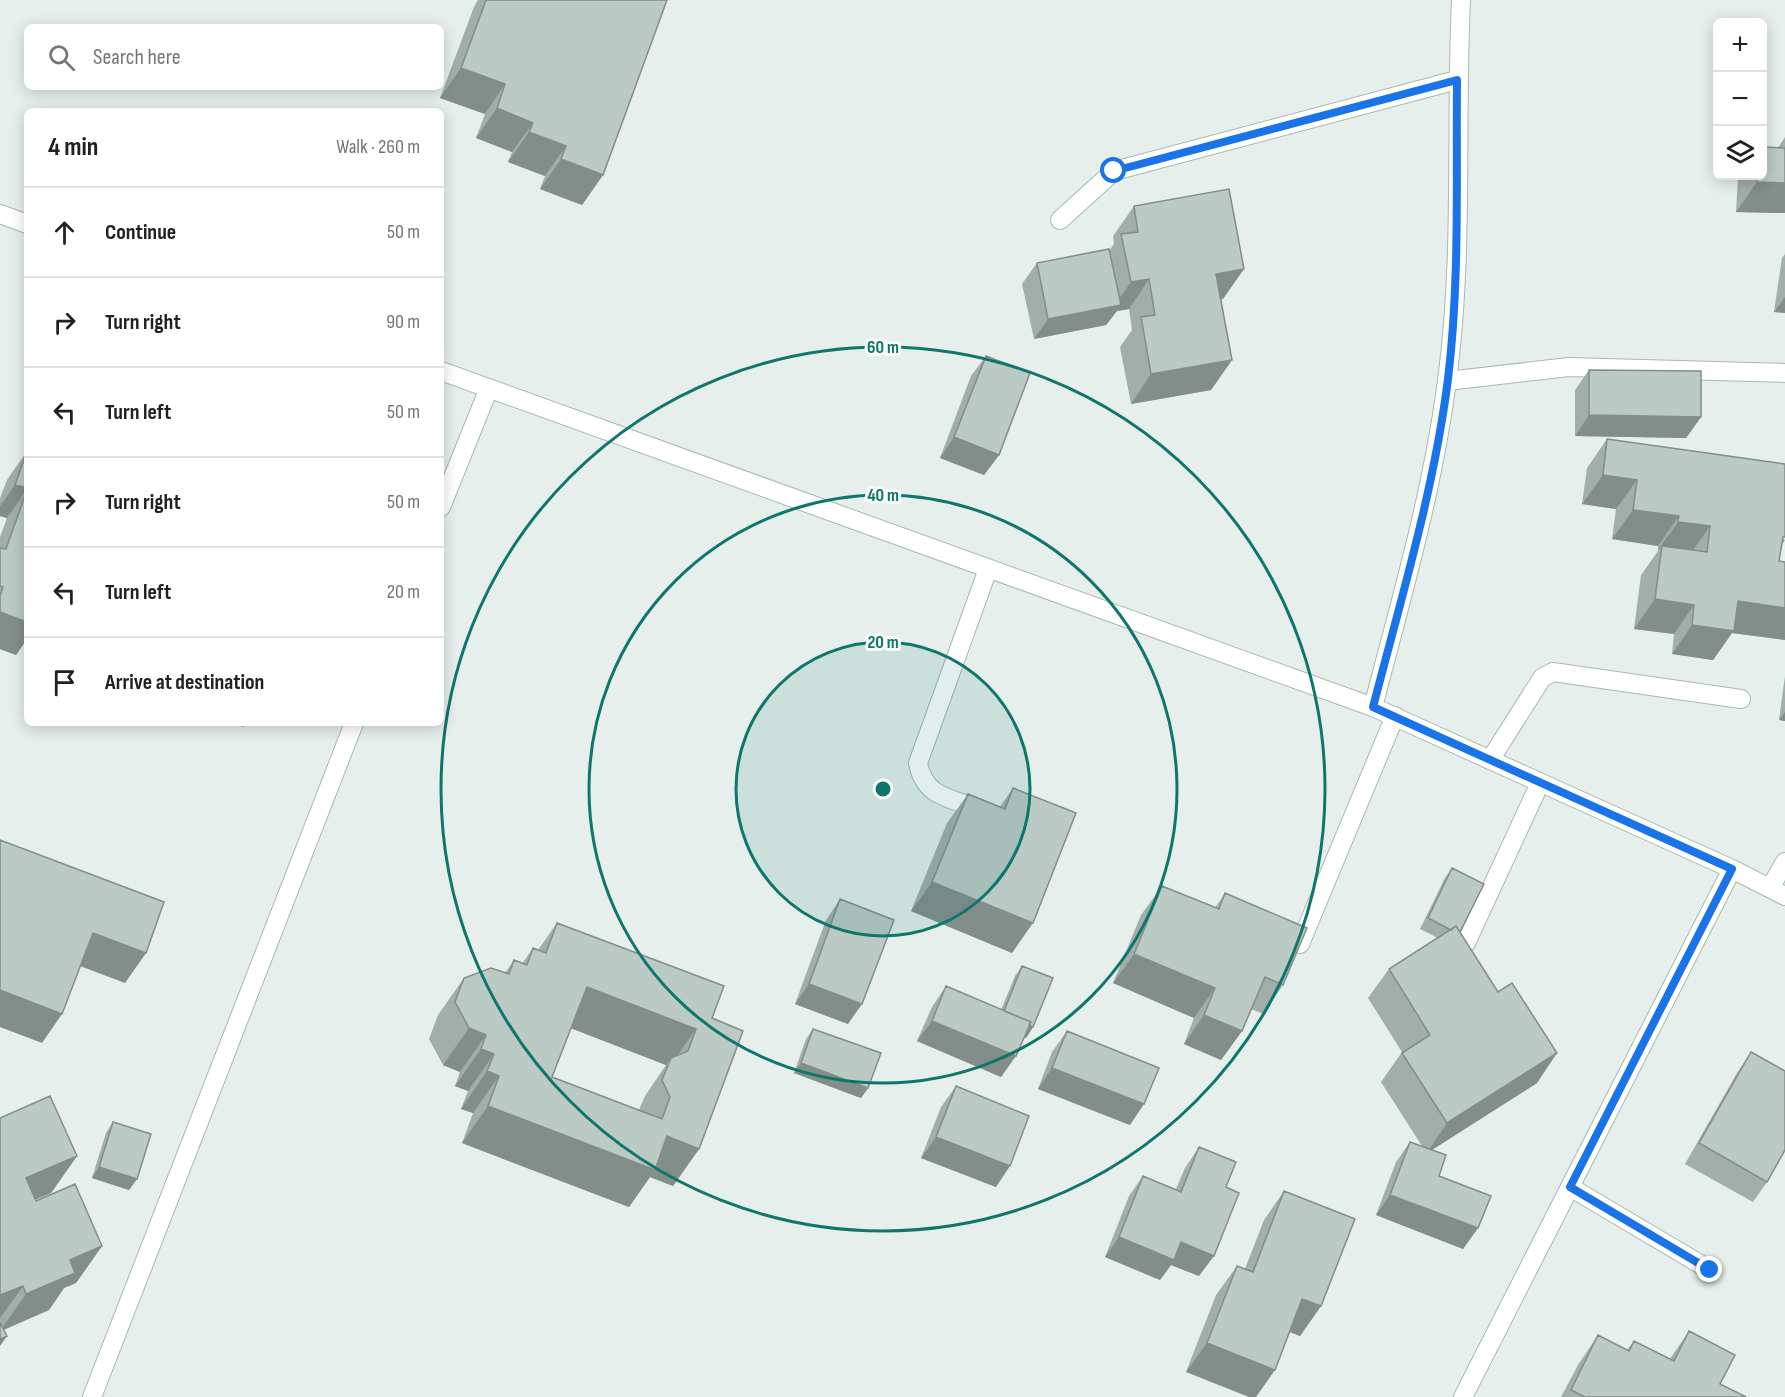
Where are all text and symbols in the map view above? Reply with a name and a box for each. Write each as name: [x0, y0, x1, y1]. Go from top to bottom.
map controls: [1713, 18, 1767, 180]
button: +: [1713, 18, 1767, 72]
search box: [24, 24, 444, 90]
icon: search: [45, 41, 78, 74]
text: Search here: [93, 44, 180, 71]
button: −: [1713, 72, 1767, 126]
button: layers: [1713, 126, 1767, 180]
text: 4 min: [48, 132, 98, 163]
text: Walk · 260 m: [336, 135, 420, 159]
route start: [1100, 157, 1126, 183]
icon: ahead: [48, 216, 81, 249]
text: Continue: [105, 219, 176, 246]
text: 50 m: [387, 220, 420, 244]
icon: right: [48, 306, 81, 339]
text: Turn right: [105, 309, 181, 336]
text: 90 m: [386, 310, 420, 334]
text: 60 m: [867, 337, 899, 358]
icon: left: [48, 396, 81, 429]
text: Turn left: [105, 399, 171, 426]
text: 50 m: [387, 400, 420, 424]
text: 40 m: [867, 485, 899, 506]
icon: right: [48, 486, 81, 519]
text: Turn right: [105, 489, 181, 516]
text: 50 m: [387, 490, 420, 514]
icon: left: [48, 576, 81, 609]
text: Turn left: [105, 579, 171, 606]
text: 20 m: [387, 580, 420, 604]
text: 20 m: [867, 632, 899, 653]
icon: arrive: [48, 666, 81, 699]
text: Arrive at destination: [105, 669, 264, 696]
centre of rings: [873, 779, 893, 799]
route end: [1696, 1256, 1722, 1282]

